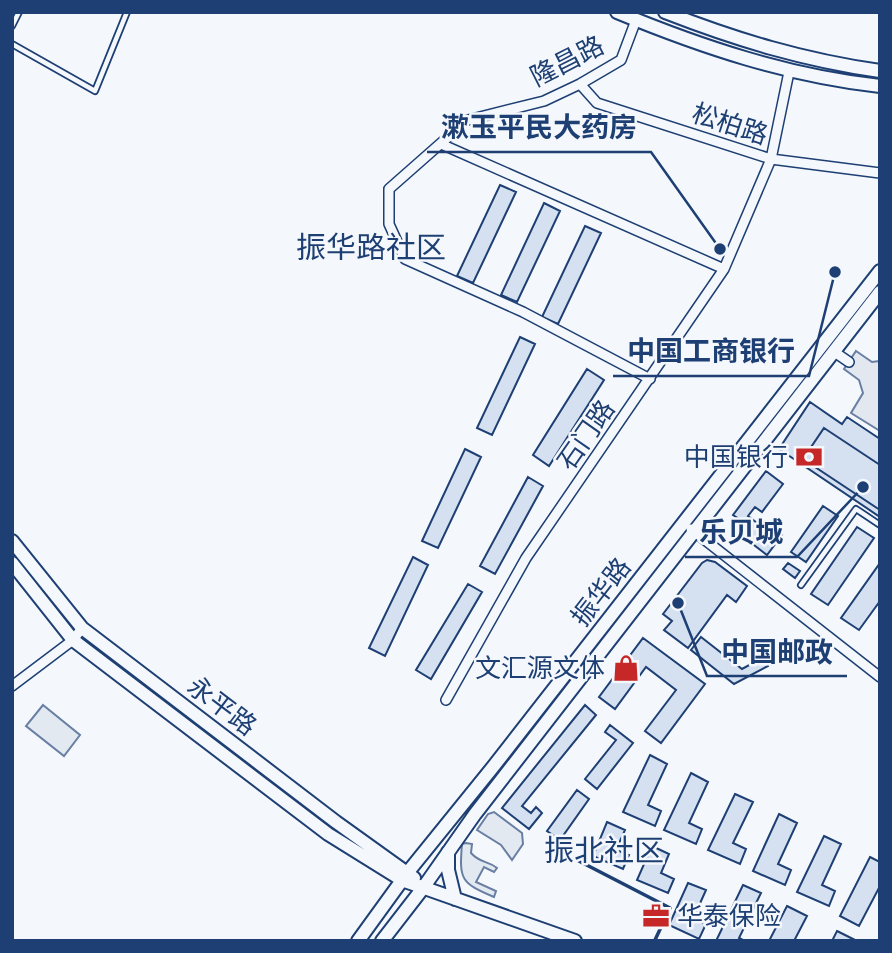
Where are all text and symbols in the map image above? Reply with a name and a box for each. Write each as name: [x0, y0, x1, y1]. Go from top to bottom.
street label: 隆昌路: [525, 29, 609, 93]
street label: 松柏路: [688, 97, 772, 151]
callout: 漱玉平民大药房: [427, 103, 651, 152]
text: 漱玉平民大药房: [441, 110, 637, 144]
district label: 振华路社区: [296, 229, 446, 266]
callout: 中国工商银行: [613, 327, 809, 376]
text: 中国工商银行: [627, 334, 795, 368]
street label: 石门路: [551, 394, 621, 476]
place label: 中国银行: [684, 441, 788, 473]
bank icon: 中国银行: [794, 442, 824, 472]
callout: 乐贝城: [685, 508, 797, 557]
text: 乐贝城: [699, 515, 783, 549]
street label: 振华路: [564, 551, 638, 633]
callout: 中国邮政: [707, 627, 847, 676]
text: 中国邮政: [721, 635, 833, 669]
place label: 文汇源文体: [475, 652, 605, 684]
shop icon: 文汇源文体: [611, 653, 641, 683]
street label: 永平路: [181, 670, 263, 742]
district label: 振北社区: [544, 832, 664, 869]
place label: 华泰保险: [677, 900, 781, 932]
office icon: 华泰保险: [641, 901, 671, 931]

